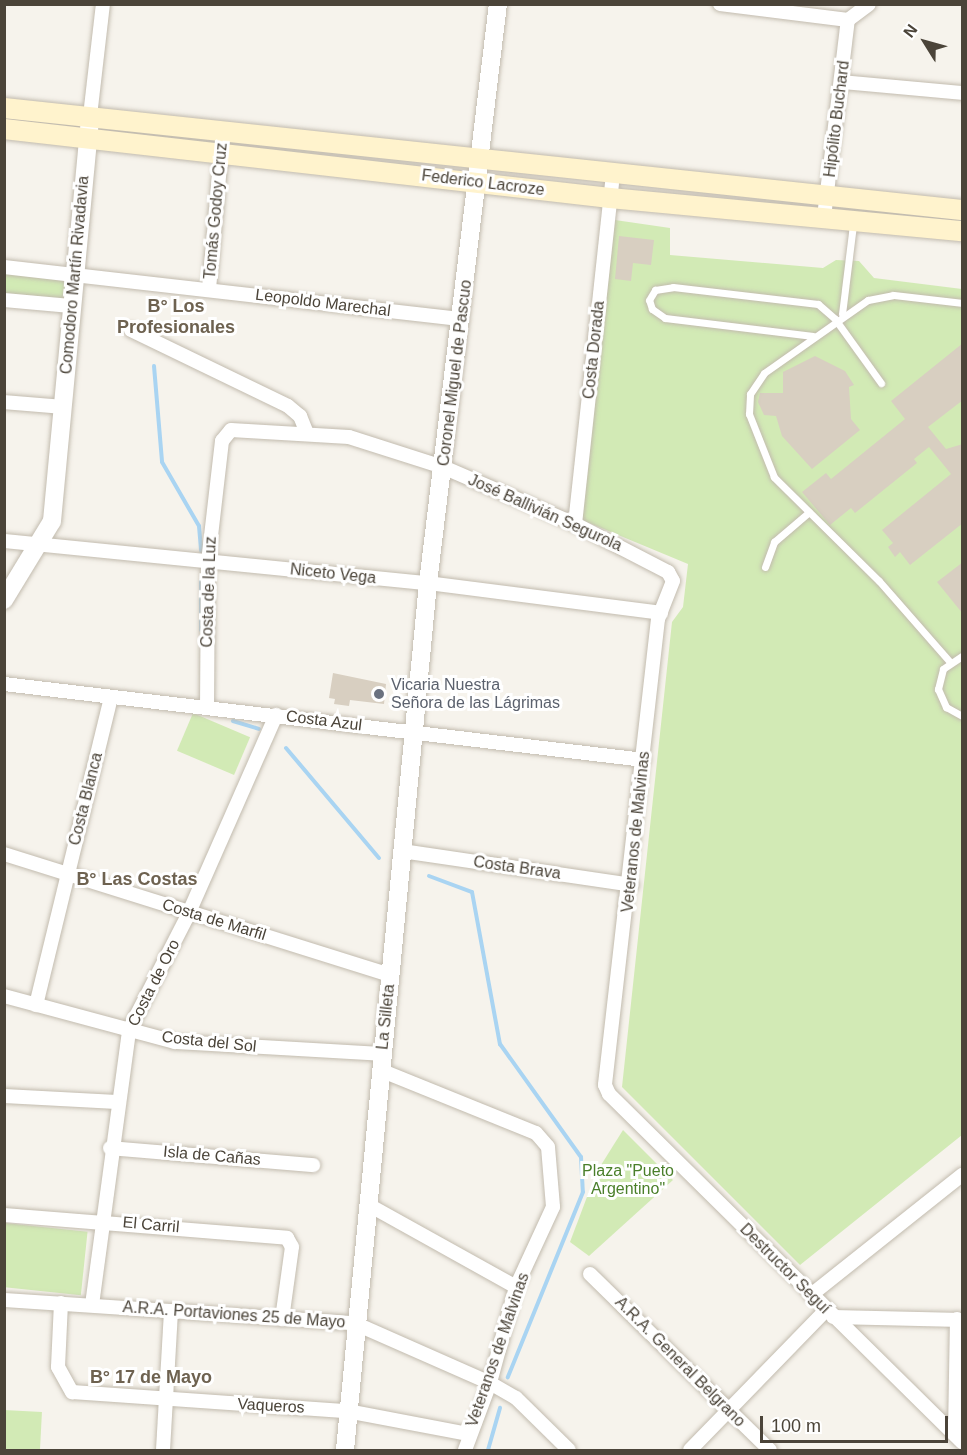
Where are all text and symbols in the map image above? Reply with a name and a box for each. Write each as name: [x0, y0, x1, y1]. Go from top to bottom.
north arrow: [895, 12, 955, 72]
text: N: [900, 21, 920, 41]
street label: Hipólito Buchard: [820, 60, 854, 178]
street label: Tomás Godoy Cruz: [200, 142, 232, 280]
street label: Federico Lacroze: [420, 166, 546, 200]
street label: Comodoro Martín Rivadavia: [57, 175, 93, 375]
street label: Coronel Miguel de Pascuo: [434, 279, 476, 467]
street label: Leopoldo Marechal: [254, 285, 392, 321]
district label: B° Los Profesionales: [117, 296, 235, 338]
street label: Costa Dorada: [579, 300, 609, 400]
street label: José Ballivián Segurola: [465, 470, 625, 556]
street label: Costa de la Luz: [197, 536, 221, 648]
street label: Niceto Vega: [289, 560, 377, 588]
place label: Vicaria Nuestra Señora de las Lágrimas: [391, 675, 560, 713]
marker: Vicaria Nuestra Señora de las Lágrimas: [372, 687, 386, 701]
street label: Costa Azul: [284, 707, 364, 735]
street label: Costa Blanca: [65, 751, 107, 847]
street label: Veteranos de Malvinas: [618, 751, 654, 913]
street label: Costa Brava: [472, 852, 562, 884]
district label: B° Las Costas: [76, 868, 198, 890]
street label: Costa de Marfil: [160, 895, 268, 945]
street label: Costa de Oro: [124, 936, 184, 1030]
street label: La Silleta: [373, 983, 399, 1051]
street label: Costa del Sol: [161, 1027, 257, 1057]
street label: Isla de Cañas: [162, 1142, 262, 1170]
park label: Plaza "Pueto Argentino": [582, 1161, 674, 1199]
street label: El Carril: [122, 1213, 180, 1237]
street label: Destructor Seguí: [736, 1220, 834, 1318]
street label: Veteranos de Malvinas: [463, 1270, 533, 1430]
street label: A.R.A. General Belgrano: [611, 1293, 749, 1431]
street label: A.R.A. Portaviones 25 de Mayo: [122, 1298, 346, 1332]
district label: B° 17 de Mayo: [90, 1366, 212, 1388]
street label: Vaqueros: [237, 1395, 305, 1417]
scale bar: [763, 1404, 950, 1442]
text: 100 m: [771, 1416, 821, 1436]

